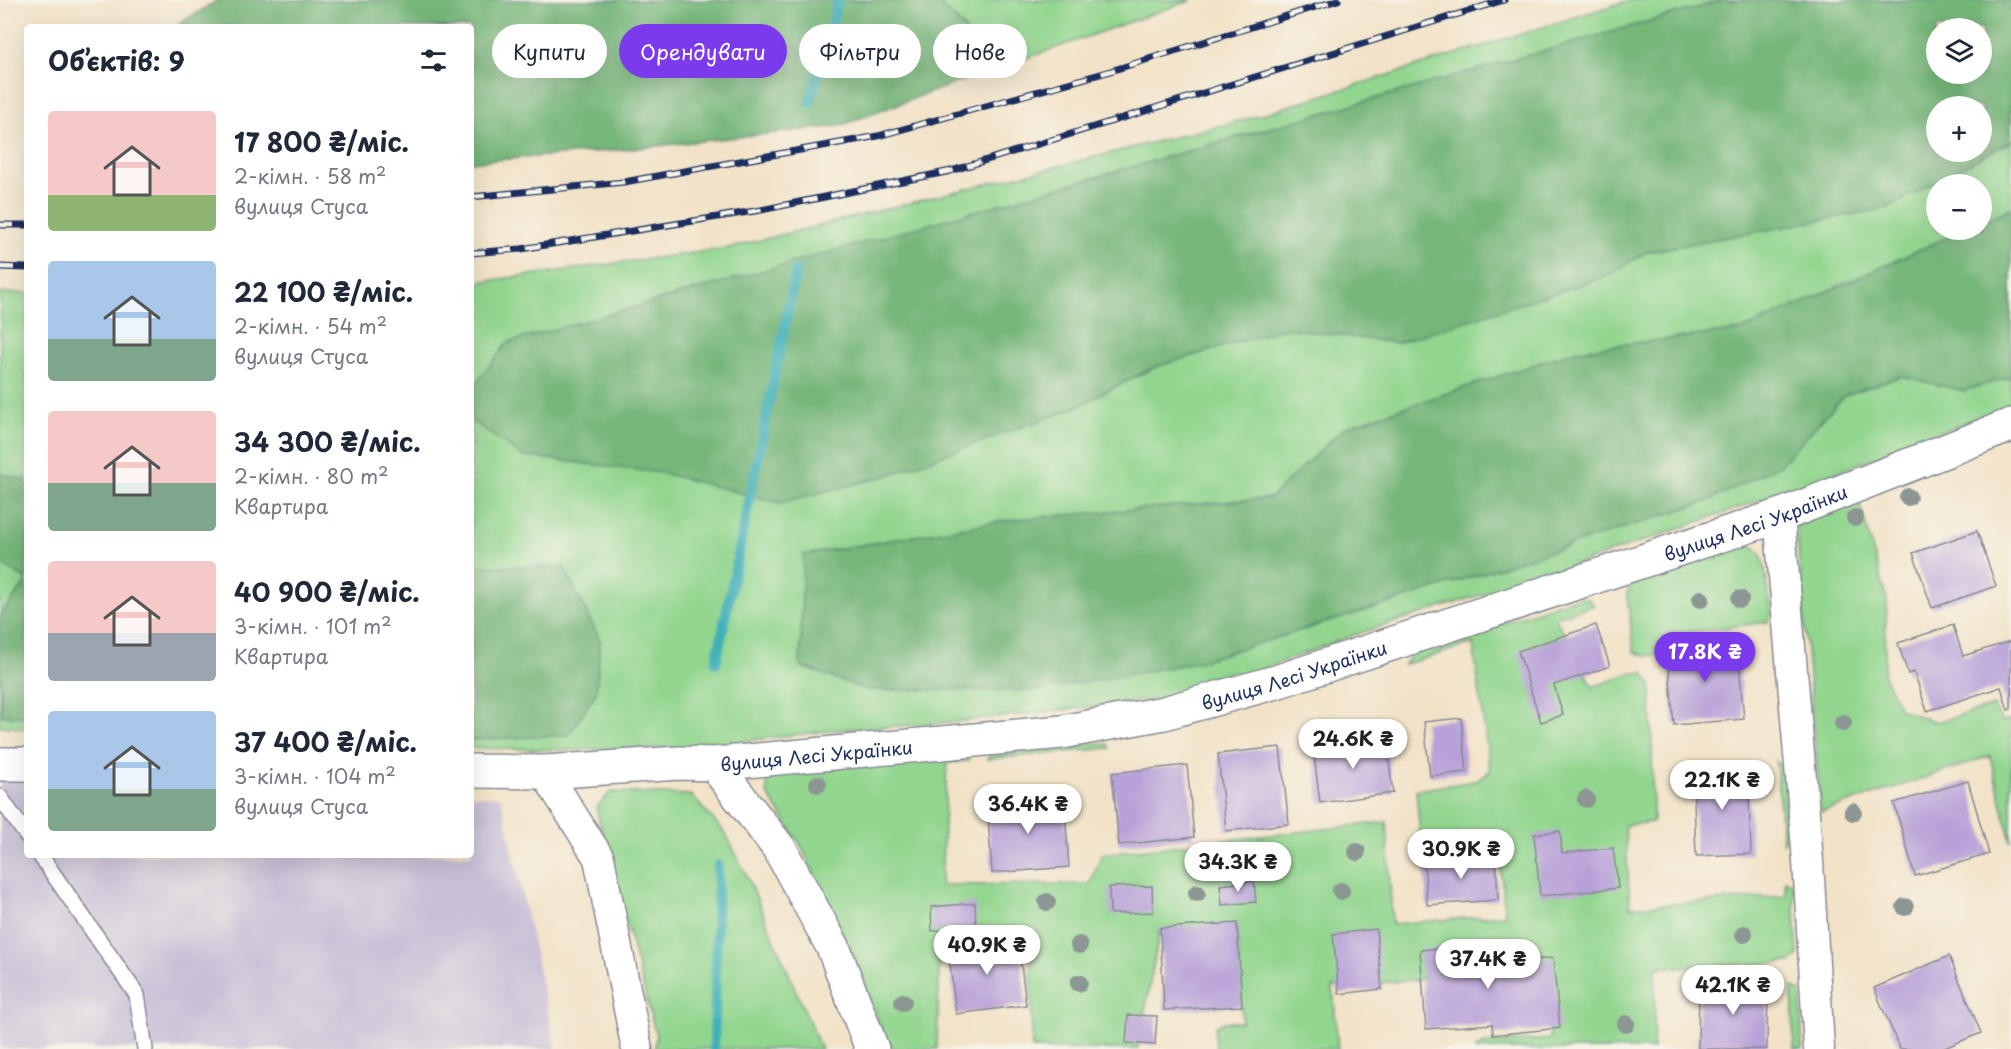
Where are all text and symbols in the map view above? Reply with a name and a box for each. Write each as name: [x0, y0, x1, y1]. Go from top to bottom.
map controls: [1926, 18, 1992, 240]
button: layers: [1926, 18, 1992, 84]
chip: Купити: [492, 24, 607, 78]
chip: Орендувати: [619, 24, 787, 78]
chip: Фільтри: [799, 24, 921, 78]
chip: Нове: [933, 24, 1027, 78]
text: Об’єктів: 9: [48, 41, 185, 80]
icon: filters: [417, 44, 450, 77]
button: +: [1926, 96, 1992, 162]
text: 17 800 ₴/міс.: [234, 122, 409, 161]
icon: home: [96, 135, 168, 207]
text: 2-кімн. · 58 m²: [234, 161, 386, 191]
button: −: [1926, 174, 1992, 240]
text: вулиця Стуса: [234, 191, 368, 221]
text: 22 100 ₴/міс.: [234, 272, 413, 311]
icon: home: [96, 285, 168, 357]
text: 2-кімн. · 54 m²: [234, 311, 387, 341]
text: вулиця Стуса: [234, 341, 368, 371]
text: 34 300 ₴/міс.: [234, 422, 421, 461]
icon: home: [96, 435, 168, 507]
text: 2-кімн. · 80 m²: [234, 461, 389, 491]
street label: вулиця Лесі Українки: [1660, 477, 1851, 567]
text: Квартира: [234, 491, 328, 521]
text: 40 900 ₴/міс.: [234, 572, 420, 611]
icon: home: [96, 585, 168, 657]
text: 3-кімн. · 101 m²: [234, 611, 392, 641]
pin: 17.8K ₴: [1650, 632, 1760, 683]
street label: вулиця Лесі Українки: [1198, 633, 1390, 716]
text: 17.8K ₴: [1668, 636, 1742, 666]
text: Квартира: [234, 641, 328, 671]
pin: 24.6K ₴: [1298, 719, 1408, 770]
text: 37 400 ₴/міс.: [234, 722, 417, 761]
text: 24.6K ₴: [1312, 723, 1394, 753]
street label: вулиця Лесі Українки: [719, 732, 914, 777]
icon: home: [96, 735, 168, 807]
pin: 22.1K ₴: [1667, 760, 1777, 811]
text: 3-кімн. · 104 m²: [234, 761, 396, 791]
text: 22.1K ₴: [1684, 764, 1760, 794]
pin: 36.4K ₴: [973, 784, 1083, 835]
text: 36.4K ₴: [988, 788, 1068, 818]
text: вулиця Стуса: [234, 791, 368, 821]
pin: 30.9K ₴: [1406, 829, 1516, 880]
text: 30.9K ₴: [1421, 833, 1501, 863]
pin: 34.3K ₴: [1183, 842, 1293, 893]
text: 34.3K ₴: [1198, 846, 1278, 876]
pin: 40.9K ₴: [932, 925, 1042, 976]
text: 40.9K ₴: [947, 929, 1027, 959]
pin: 37.4K ₴: [1433, 939, 1543, 990]
text: 37.4K ₴: [1449, 943, 1527, 973]
pin: 42.1K ₴: [1678, 965, 1788, 1016]
text: 42.1K ₴: [1695, 969, 1771, 999]

